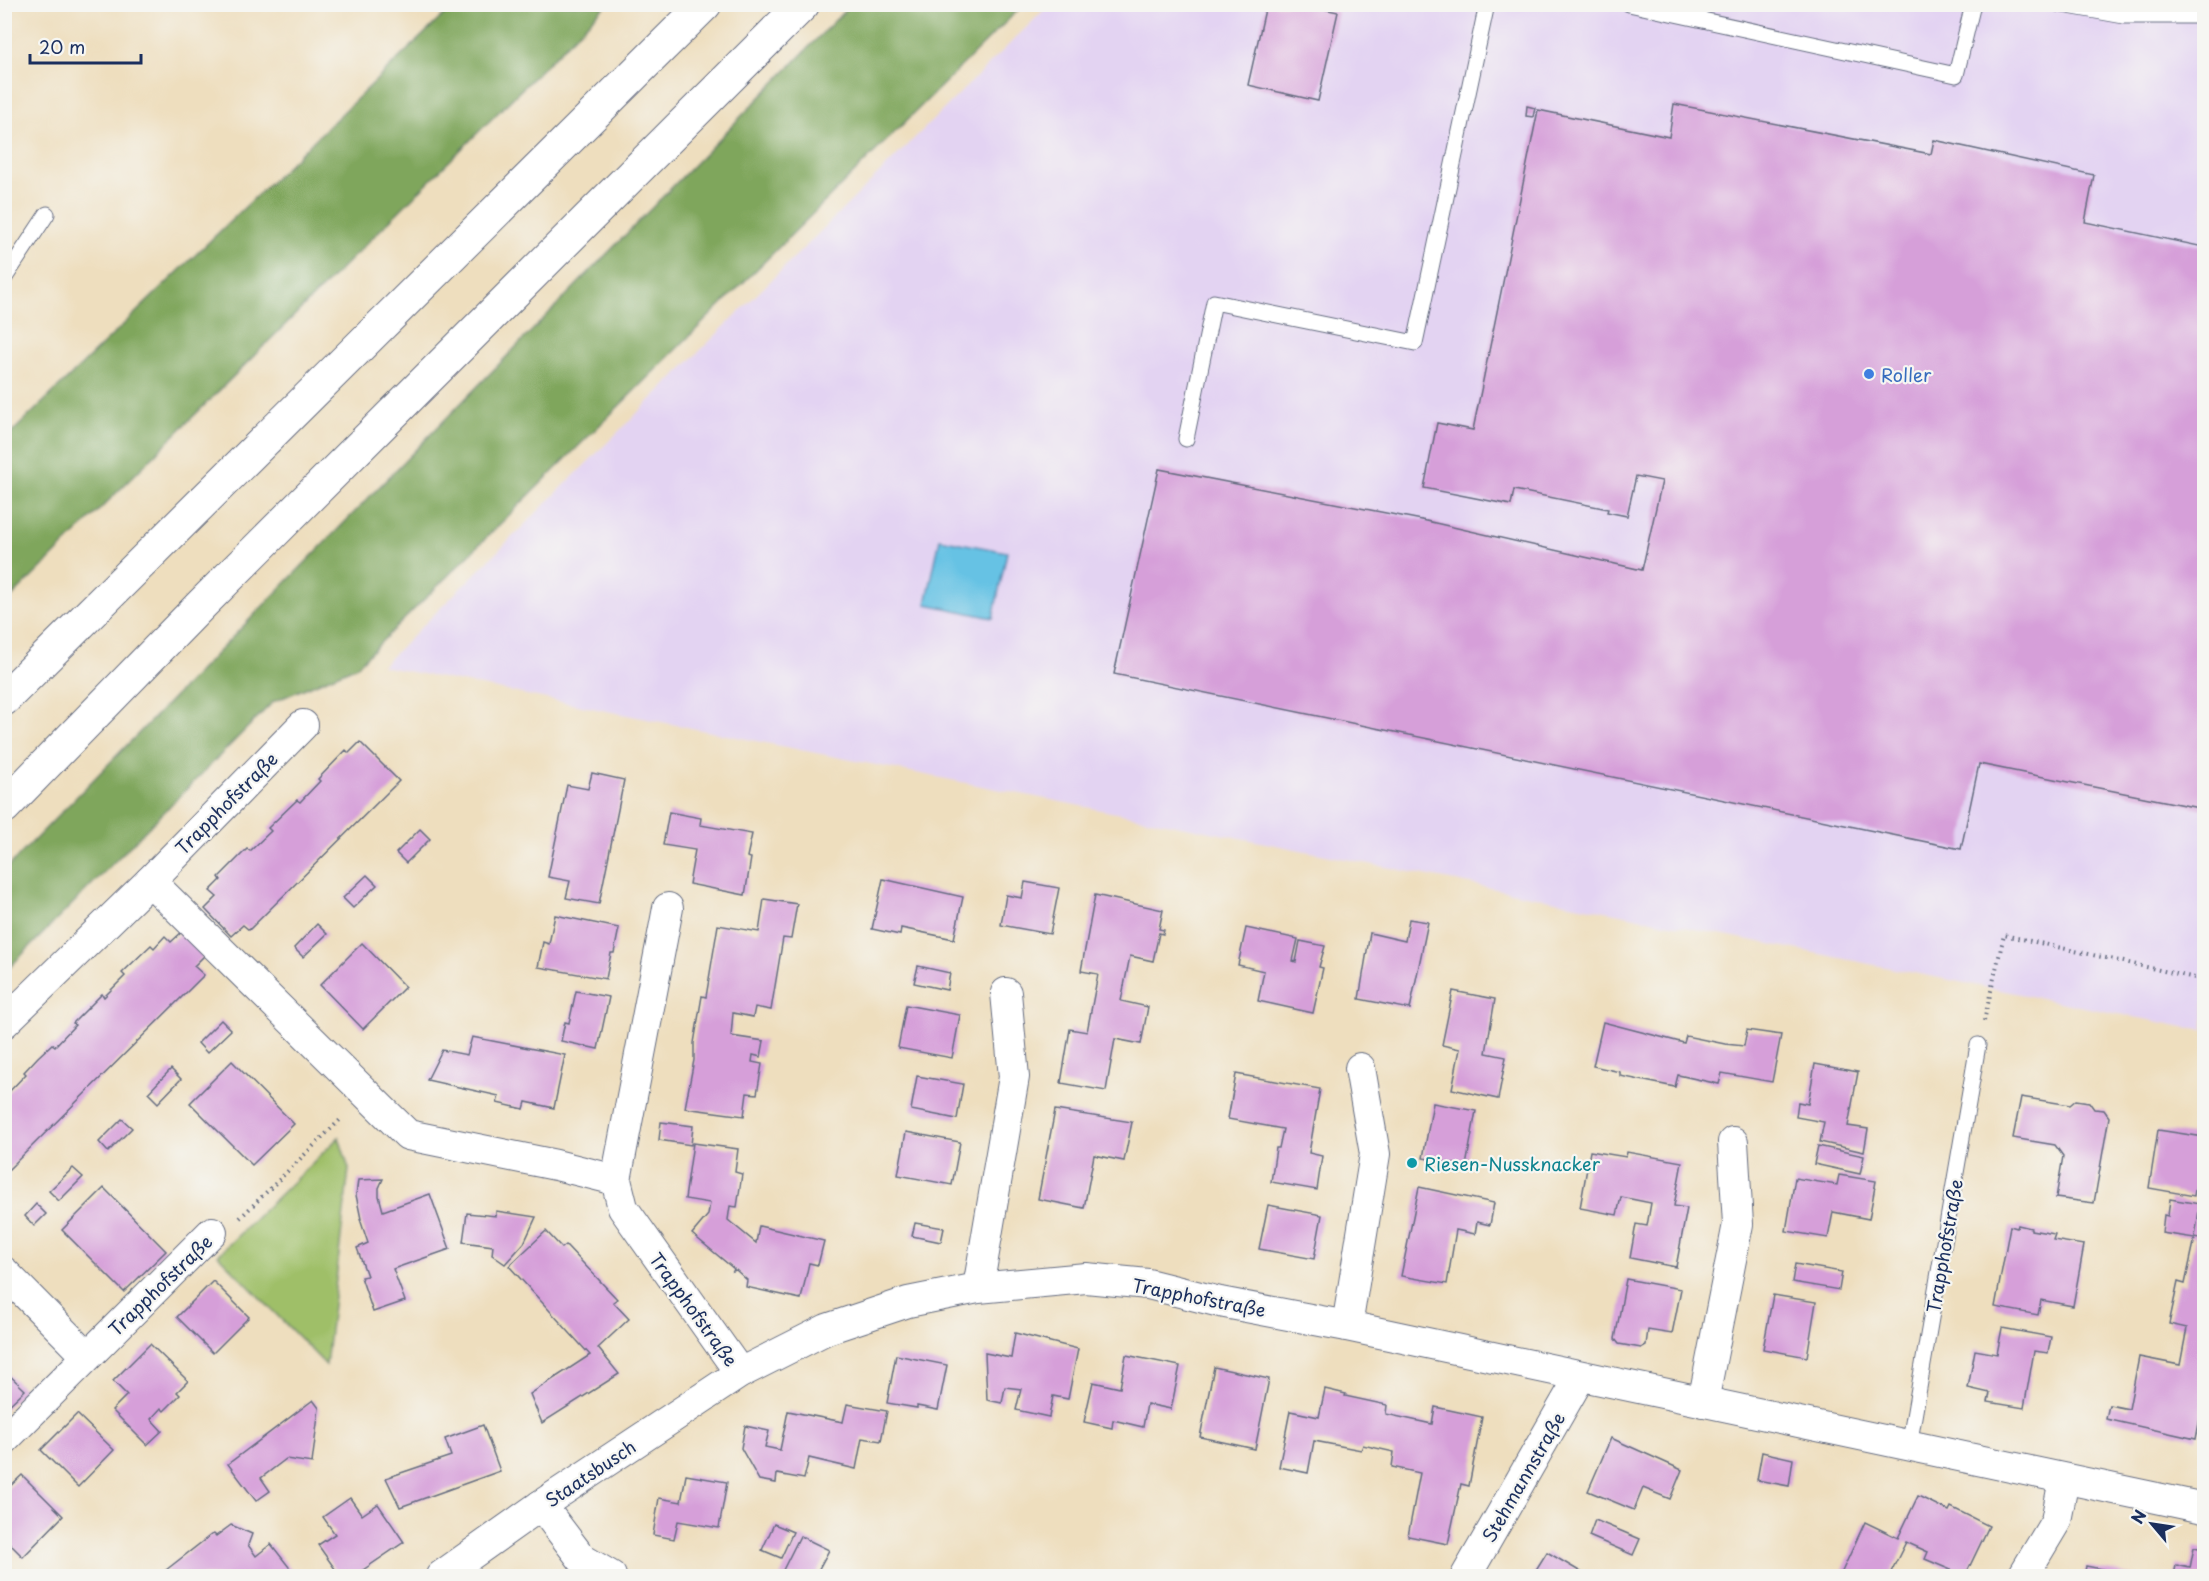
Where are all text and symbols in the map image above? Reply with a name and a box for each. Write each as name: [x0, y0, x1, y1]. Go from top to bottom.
scale bar: [30, 27, 141, 65]
text: 20 m: [39, 33, 85, 60]
place label: Roller: [1881, 361, 1932, 388]
marker: Roller: [1862, 367, 1876, 381]
street label: Trapphofstraße: [169, 746, 283, 860]
place label: Riesen-Nussknacker: [1424, 1150, 1601, 1177]
marker: Riesen-Nussknacker: [1405, 1156, 1419, 1170]
street label: Trapphofstraße: [1919, 1177, 1969, 1315]
street label: Trapphofstraße: [102, 1228, 218, 1342]
street label: Trapphofstraße: [643, 1246, 745, 1372]
street label: Trapphofstraße: [1130, 1271, 1268, 1323]
street label: Stehmannstraße: [1475, 1407, 1571, 1547]
street label: Staatsbusch: [539, 1433, 641, 1513]
north arrow: [2122, 1494, 2182, 1554]
text: N: [2124, 1505, 2152, 1528]

